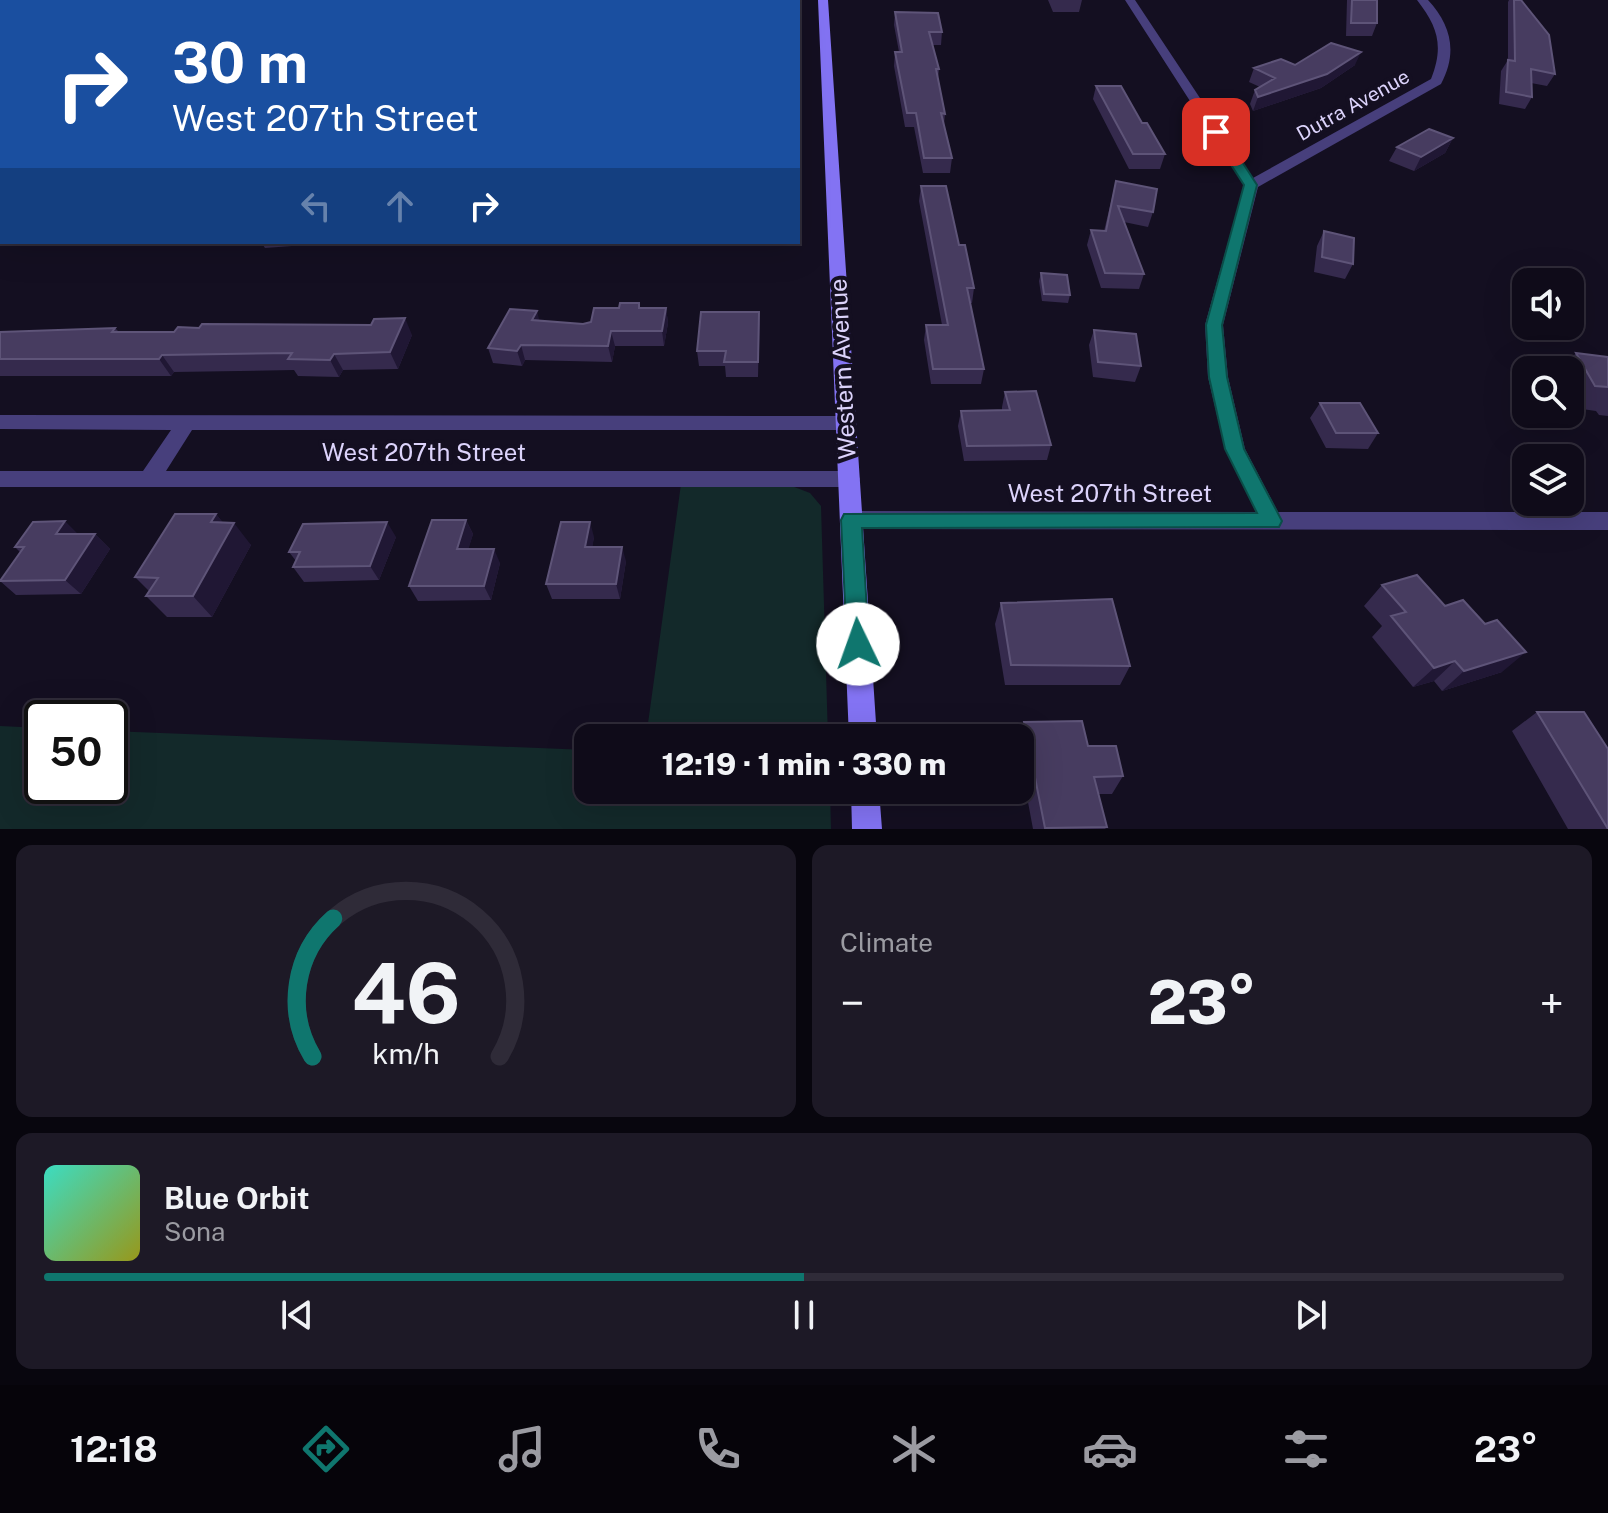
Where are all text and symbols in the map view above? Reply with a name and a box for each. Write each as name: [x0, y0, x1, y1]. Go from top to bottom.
text: 30 m: [172, 30, 308, 96]
icon: right: [40, 32, 144, 136]
street label: Dutra Avenue: [1292, 64, 1414, 146]
text: West 207th Street: [172, 97, 479, 139]
pin: [1182, 98, 1250, 166]
icon: arrive: [1194, 110, 1238, 154]
icon: left: [294, 184, 338, 228]
icon: ahead: [378, 184, 422, 228]
icon: right: [462, 184, 506, 228]
map controls: [1512, 268, 1584, 516]
button: sound: [1512, 268, 1584, 340]
street label: Western Avenue: [823, 278, 861, 460]
button: search: [1512, 356, 1584, 428]
street label: West 207th Street: [322, 438, 526, 466]
button: layers: [1512, 444, 1584, 516]
street label: West 207th Street: [1008, 479, 1212, 507]
position arrow: [816, 602, 900, 686]
speed limit sign: 50: [24, 700, 128, 804]
text: 12:19 · 1 min · 330 m: [662, 746, 946, 782]
text: Climate: [840, 927, 933, 958]
text: 46: [351, 944, 461, 1042]
text: 23°: [1148, 967, 1256, 1038]
text: −: [840, 977, 864, 1029]
text: +: [1540, 977, 1564, 1029]
text: km/h: [372, 1037, 440, 1070]
text: Blue Orbit: [164, 1180, 310, 1216]
text: Sona: [164, 1216, 225, 1247]
icon: previous: [275, 1293, 319, 1337]
icon: pause: [782, 1293, 826, 1337]
icon: next: [1289, 1293, 1333, 1337]
icon: directions: [298, 1421, 354, 1477]
icon: music: [494, 1421, 550, 1477]
icon: phone: [690, 1421, 746, 1477]
icon: climate: [886, 1421, 942, 1477]
icon: car: [1082, 1421, 1138, 1477]
icon: filters: [1278, 1421, 1334, 1477]
text: 12:18: [70, 1428, 158, 1470]
text: 23°: [1474, 1428, 1538, 1470]

